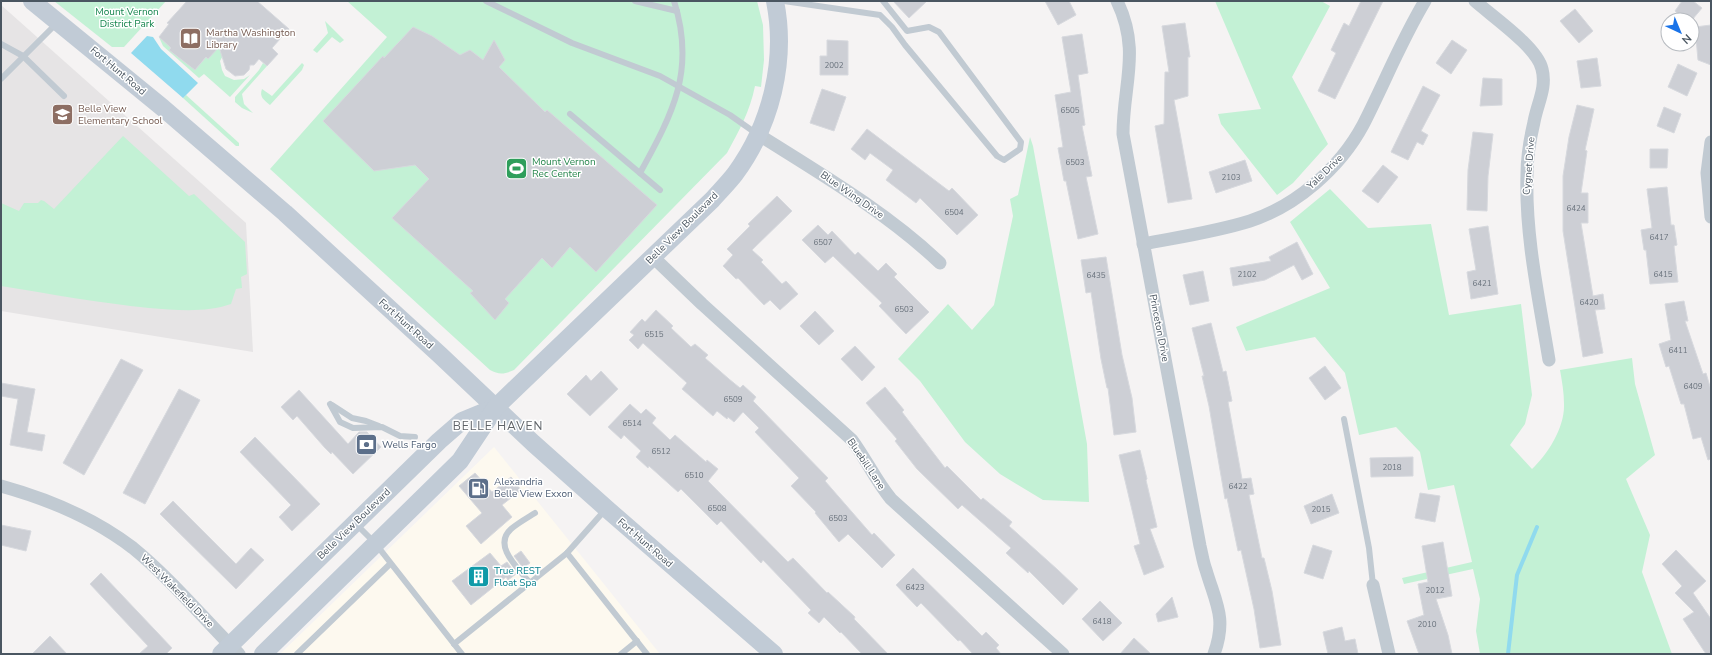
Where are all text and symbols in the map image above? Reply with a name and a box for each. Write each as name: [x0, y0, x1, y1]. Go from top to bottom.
park label: Mount Vernon District Park: [95, 5, 159, 31]
north arrow: [1660, 12, 1700, 52]
library icon: Martha Washington Library: [178, 26, 204, 52]
place label: Martha Washington Library: [206, 26, 296, 52]
text: N: [1678, 31, 1695, 47]
street label: Fort Hunt Road: [87, 43, 149, 99]
house number: 2002: [824, 60, 844, 71]
school or university icon: Belle View Elementary School: [50, 102, 76, 128]
place label: Belle View Elementary School: [78, 102, 163, 128]
house number: 6505: [1060, 105, 1080, 116]
street label: Cygnet Drive: [1519, 136, 1539, 196]
street label: Yale Drive: [1303, 151, 1346, 193]
sports icon: Mount Vernon Rec Center: [503, 155, 529, 181]
place label: Mount Vernon Rec Center: [532, 155, 596, 181]
house number: 6503: [1065, 157, 1085, 168]
street label: Blue Wing Drive: [818, 168, 886, 222]
house number: 2103: [1221, 172, 1241, 183]
street label: Belle View Boulevard: [643, 189, 721, 267]
house number: 6424: [1566, 203, 1586, 214]
house number: 6504: [944, 207, 964, 218]
house number: 6417: [1649, 232, 1669, 243]
house number: 6507: [813, 237, 833, 248]
house number: 2102: [1237, 269, 1257, 280]
house number: 6415: [1653, 269, 1673, 280]
house number: 6435: [1086, 270, 1106, 281]
house number: 6421: [1472, 278, 1492, 289]
street label: Princeton Drive: [1146, 293, 1172, 363]
street label: Fort Hunt Road: [376, 296, 436, 352]
house number: 6420: [1579, 297, 1599, 308]
house number: 6503: [894, 304, 914, 315]
house number: 6515: [644, 329, 664, 340]
house number: 6411: [1668, 345, 1688, 356]
house number: 6409: [1683, 381, 1703, 392]
house number: 6509: [723, 394, 743, 405]
district label: BELLE HAVEN: [453, 418, 543, 434]
house number: 6514: [622, 418, 642, 429]
bank icon: Wells Fargo: [354, 432, 380, 458]
street label: Bluebill Lane: [844, 436, 888, 492]
place label: Wells Fargo: [382, 438, 437, 452]
house number: 6512: [651, 446, 671, 457]
house number: 2018: [1382, 462, 1402, 473]
house number: 6510: [684, 470, 704, 481]
fuel station icon: Alexandria Belle View Exxon: [466, 475, 492, 501]
place label: Alexandria Belle View Exxon: [494, 475, 573, 501]
house number: 6422: [1228, 481, 1248, 492]
street label: Belle View Boulevard: [314, 485, 394, 563]
house number: 6508: [707, 503, 727, 514]
house number: 2015: [1311, 504, 1331, 515]
house number: 6503: [828, 513, 848, 524]
street label: Fort Hunt Road: [614, 515, 676, 571]
street label: West Wakefield Drive: [137, 551, 217, 631]
building icon: True REST Float Spa: [466, 564, 492, 590]
place label: True REST Float Spa: [494, 564, 541, 590]
house number: 6423: [905, 582, 925, 593]
house number: 2012: [1425, 585, 1445, 596]
house number: 6418: [1092, 616, 1112, 627]
house number: 2010: [1417, 619, 1437, 630]

